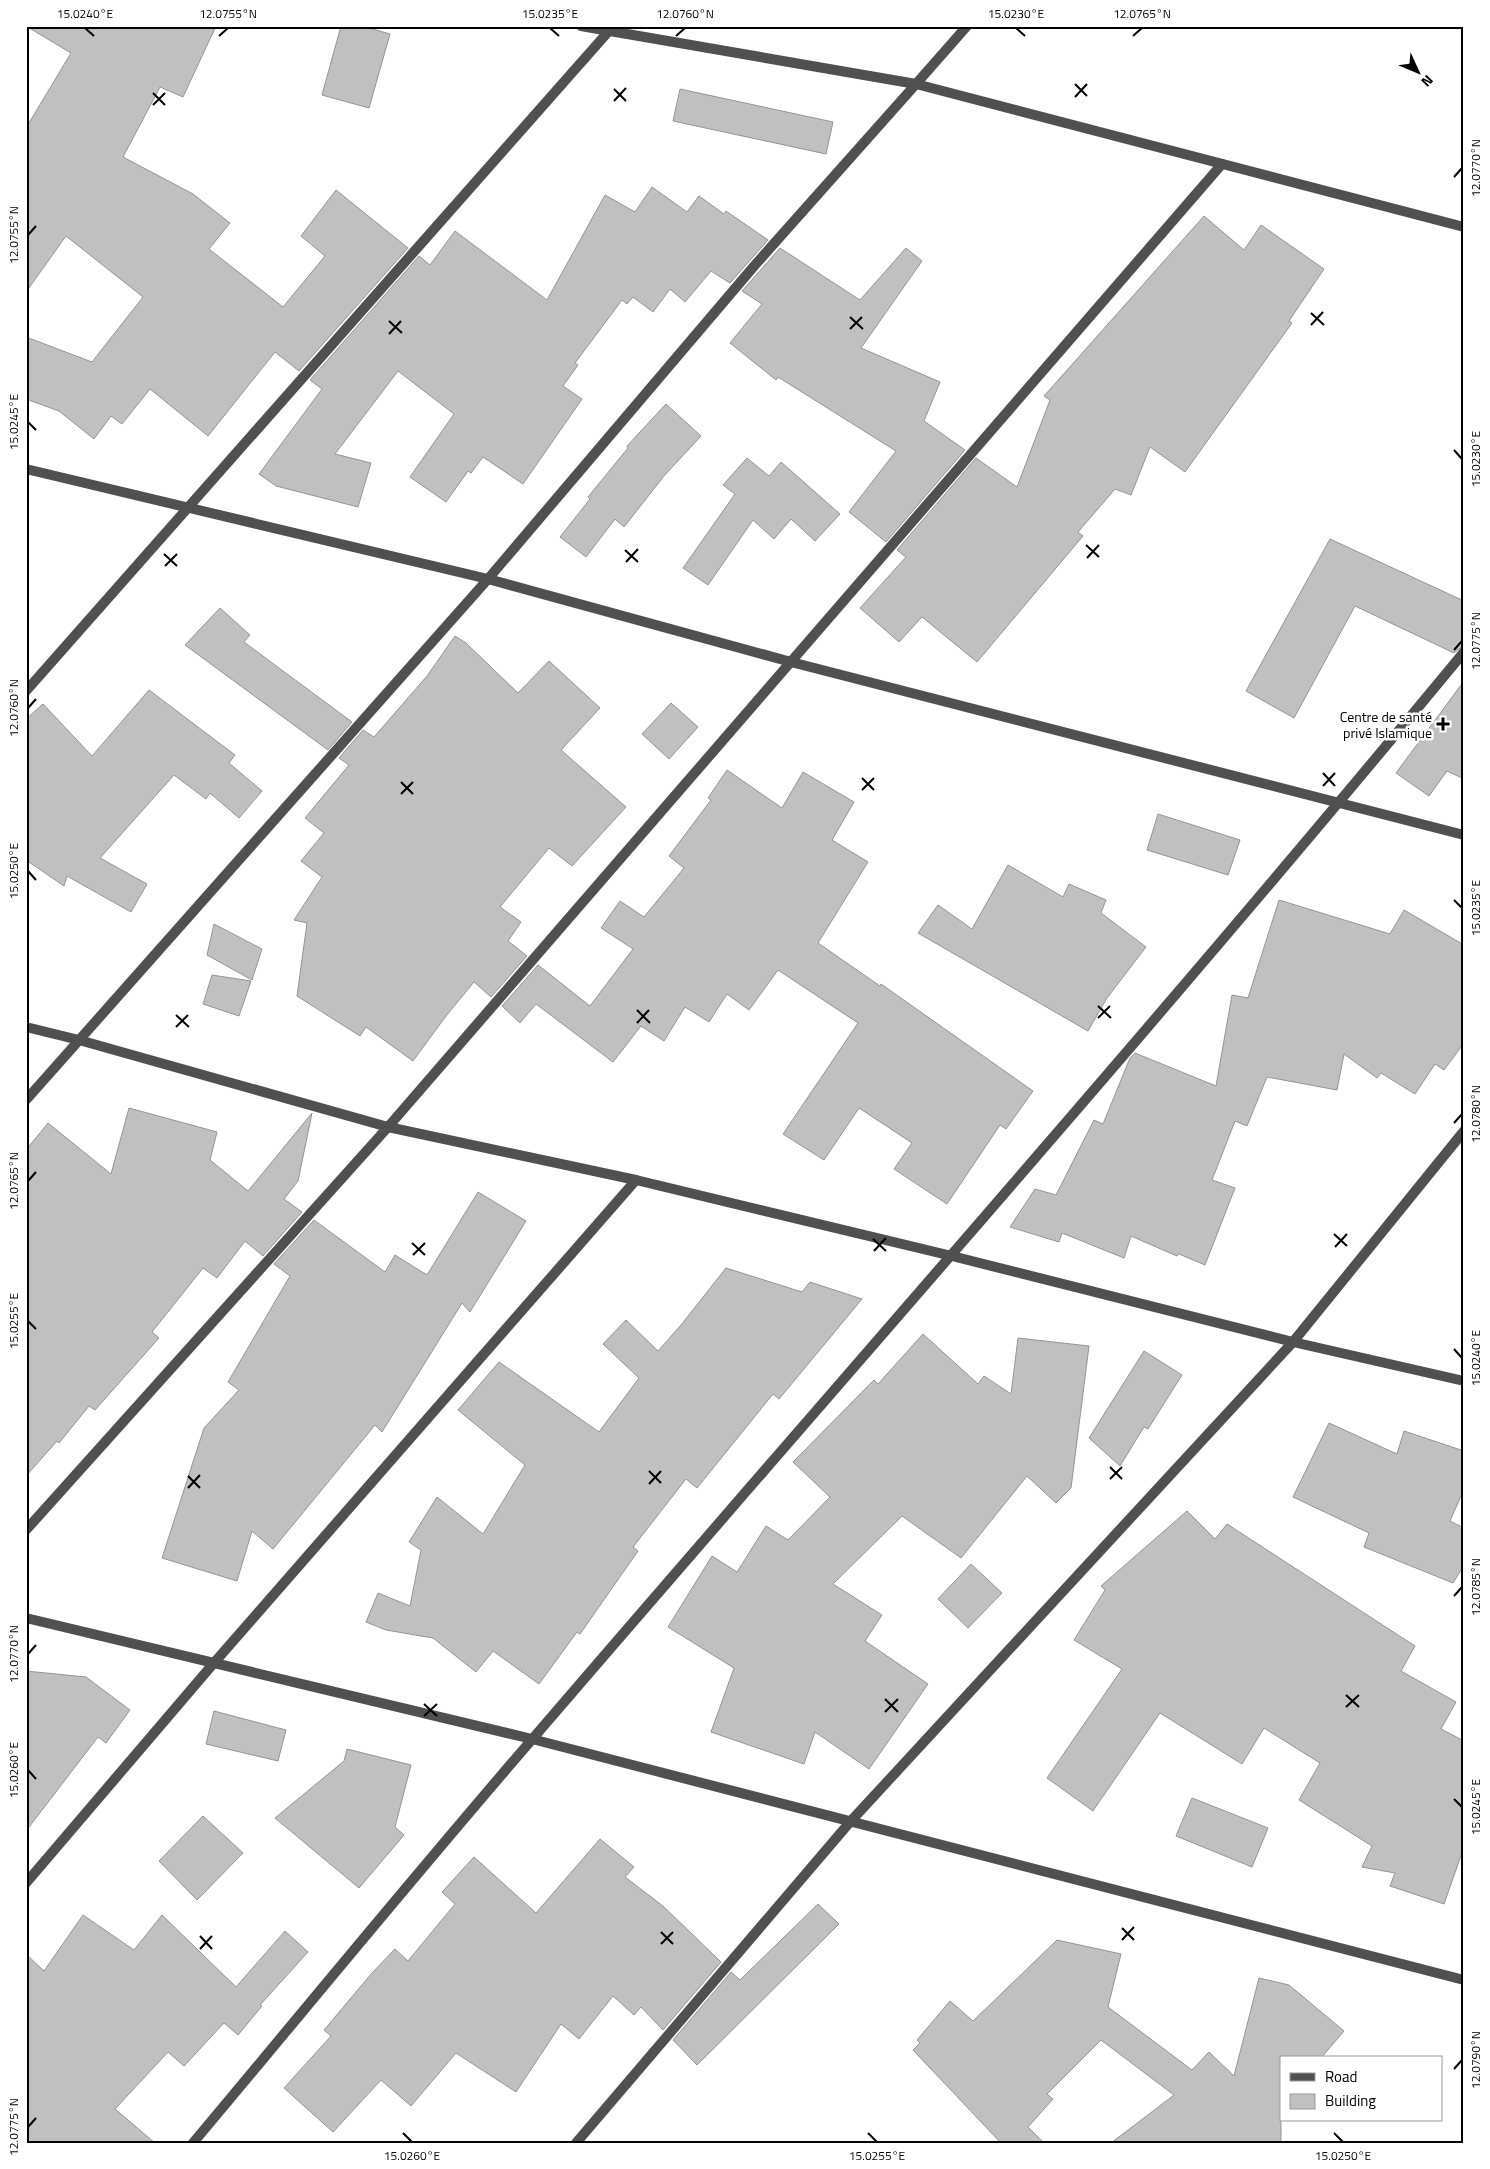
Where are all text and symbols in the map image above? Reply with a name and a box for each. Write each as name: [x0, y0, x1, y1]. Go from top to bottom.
text: 15.0240°E: [57, 4, 113, 23]
text: 12.0755°N: [199, 4, 257, 23]
text: 15.0235°E: [522, 4, 578, 23]
text: 12.0760°N: [656, 4, 714, 23]
text: 15.0230°E: [988, 4, 1044, 23]
text: 12.0765°N: [1113, 4, 1171, 23]
north arrow: [1392, 48, 1442, 98]
text: N: [1417, 71, 1439, 92]
text: 12.0770°N: [1466, 139, 1485, 197]
text: 12.0755°N: [4, 206, 23, 264]
text: 15.0245°E: [4, 394, 23, 450]
text: 15.0230°E: [1466, 431, 1485, 487]
text: 12.0775°N: [1466, 612, 1485, 670]
text: 12.0760°N: [4, 679, 23, 737]
place label: Centre de santé privé Islamique: [1340, 706, 1432, 743]
marker: Centre de santé privé Islamique: [1436, 717, 1450, 731]
text: 15.0250°E: [4, 843, 23, 899]
text: 15.0235°E: [1466, 880, 1485, 936]
text: 12.0780°N: [1466, 1085, 1485, 1143]
text: 12.0765°N: [4, 1152, 23, 1210]
text: 15.0255°E: [4, 1293, 23, 1349]
text: 15.0240°E: [1466, 1330, 1485, 1386]
text: 12.0785°N: [1466, 1558, 1485, 1616]
text: 12.0770°N: [4, 1625, 23, 1683]
text: 15.0260°E: [4, 1742, 23, 1798]
text: 15.0245°E: [1466, 1779, 1485, 1835]
text: 12.0790°N: [1466, 2031, 1485, 2089]
legend: [1280, 2056, 1442, 2122]
text: Road: [1325, 2065, 1357, 2088]
text: Building: [1325, 2089, 1376, 2112]
text: 12.0775°N: [4, 2098, 23, 2156]
text: 15.0260°E: [384, 2146, 440, 2165]
text: 15.0255°E: [849, 2146, 905, 2165]
text: 15.0250°E: [1315, 2146, 1371, 2165]

